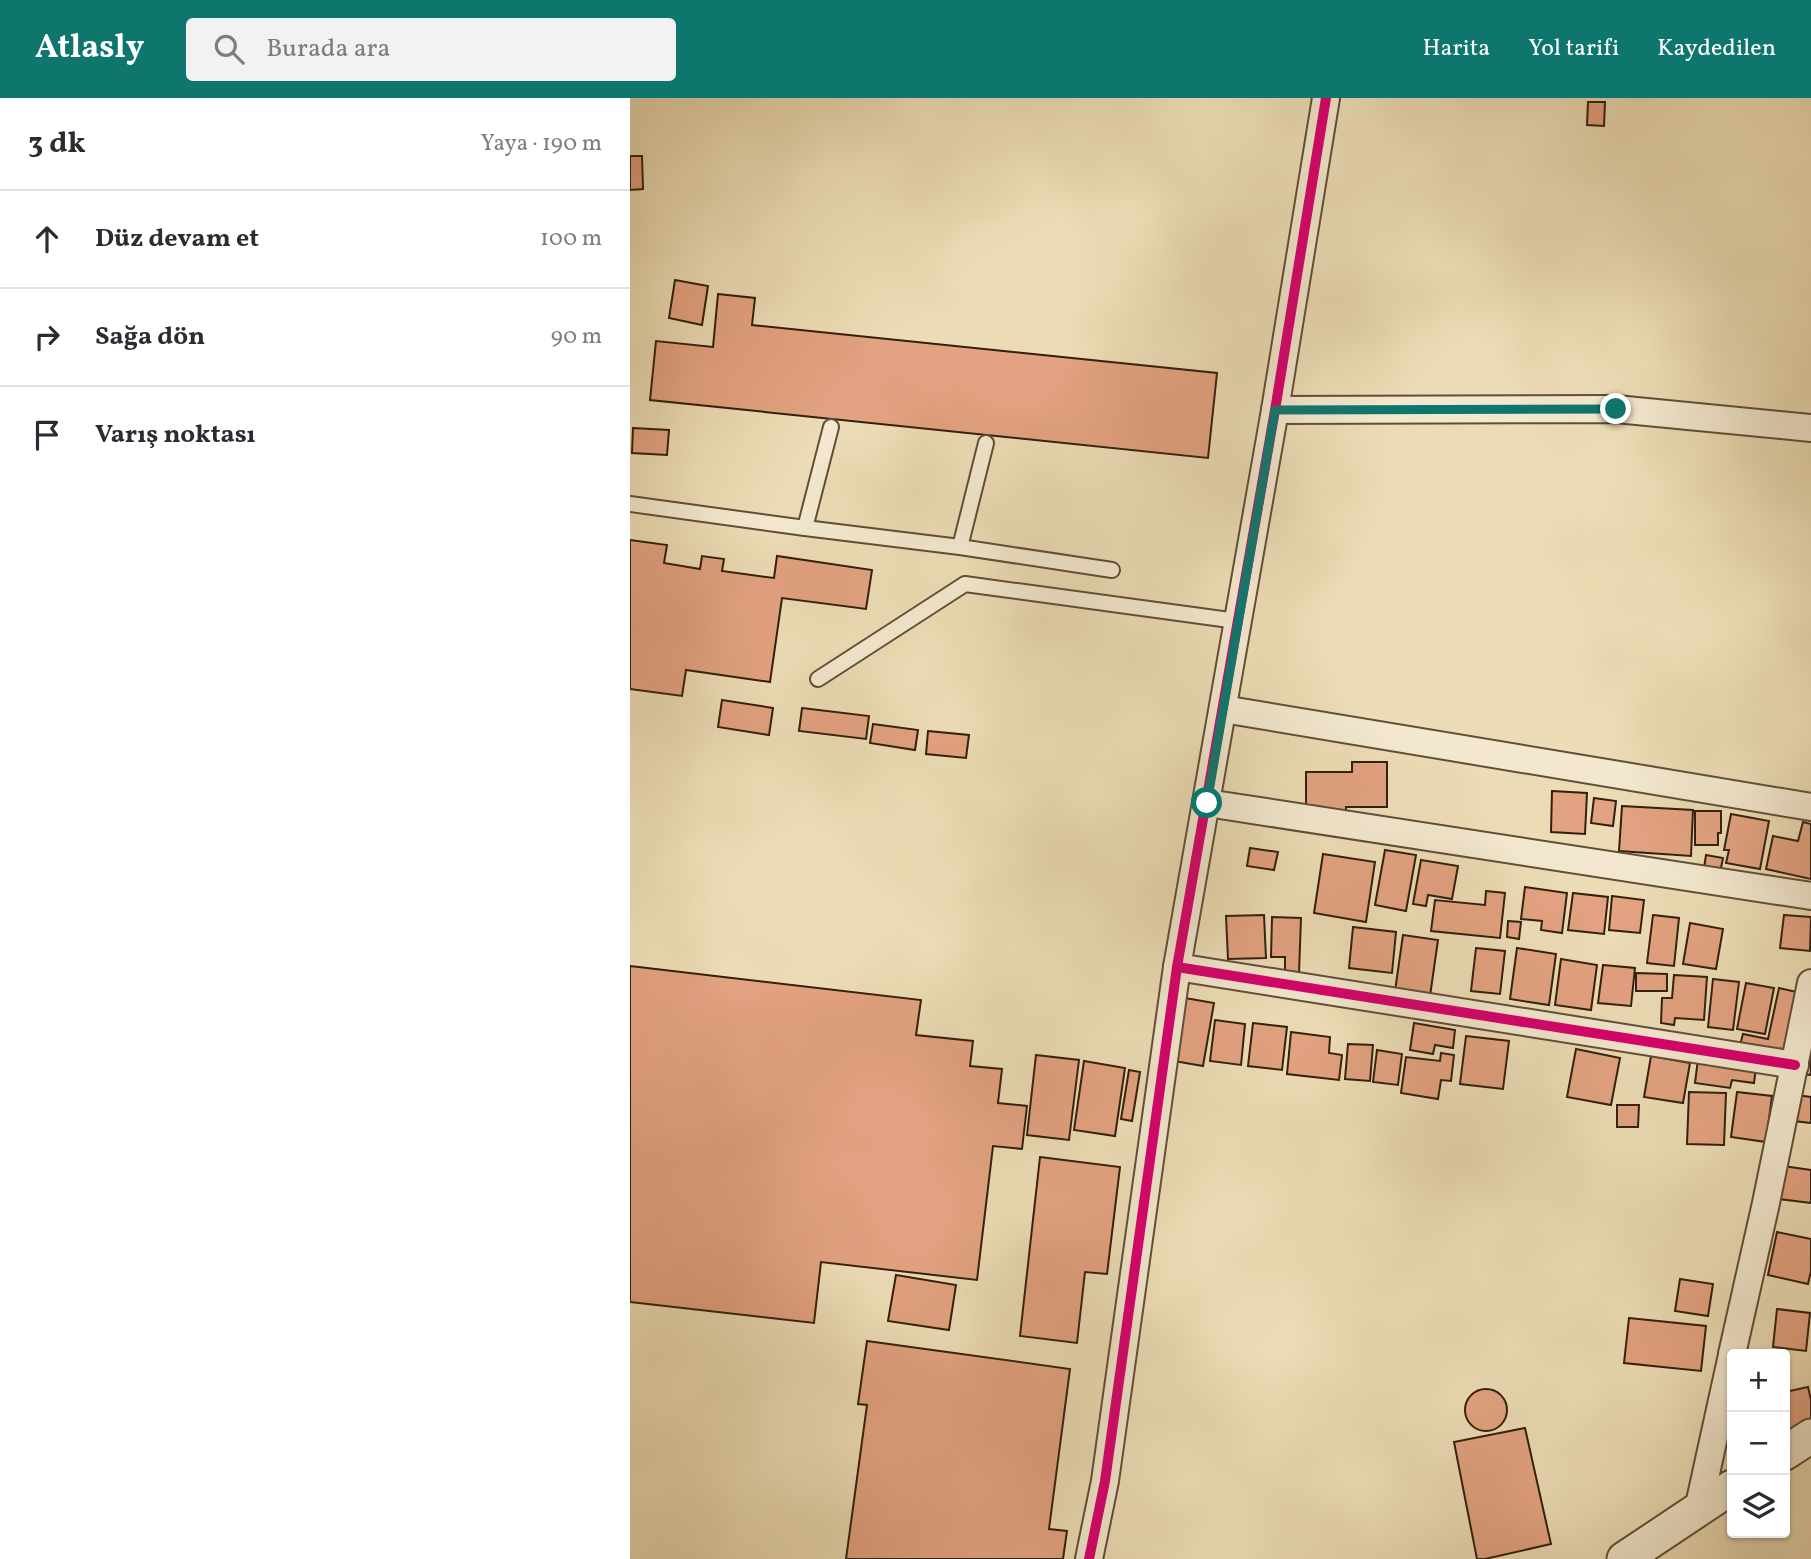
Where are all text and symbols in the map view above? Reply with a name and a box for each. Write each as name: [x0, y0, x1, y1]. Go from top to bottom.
search box: [186, 18, 676, 81]
text: Atlasly: [35, 26, 144, 72]
icon: search: [210, 30, 248, 68]
text: Burada ara: [266, 31, 390, 67]
text: Harita: [1423, 32, 1490, 66]
text: Yol tarifi: [1528, 32, 1619, 66]
text: Kaydedilen: [1657, 32, 1776, 66]
text: 3 dk: [28, 123, 86, 165]
text: Yaya · 190 m: [481, 128, 602, 160]
icon: ahead: [28, 220, 66, 258]
text: Düz devam et: [95, 221, 259, 257]
text: 100 m: [540, 223, 602, 255]
icon: right: [28, 318, 66, 356]
text: Sağa dön: [95, 319, 205, 355]
text: 90 m: [551, 321, 602, 353]
route end: [1600, 393, 1631, 424]
icon: arrive: [28, 416, 66, 454]
text: Varış noktası: [95, 417, 256, 453]
route start: [1191, 787, 1222, 818]
map controls: [1727, 1349, 1790, 1538]
button: +: [1727, 1349, 1790, 1412]
button: −: [1727, 1412, 1790, 1475]
button: layers: [1727, 1475, 1790, 1538]

